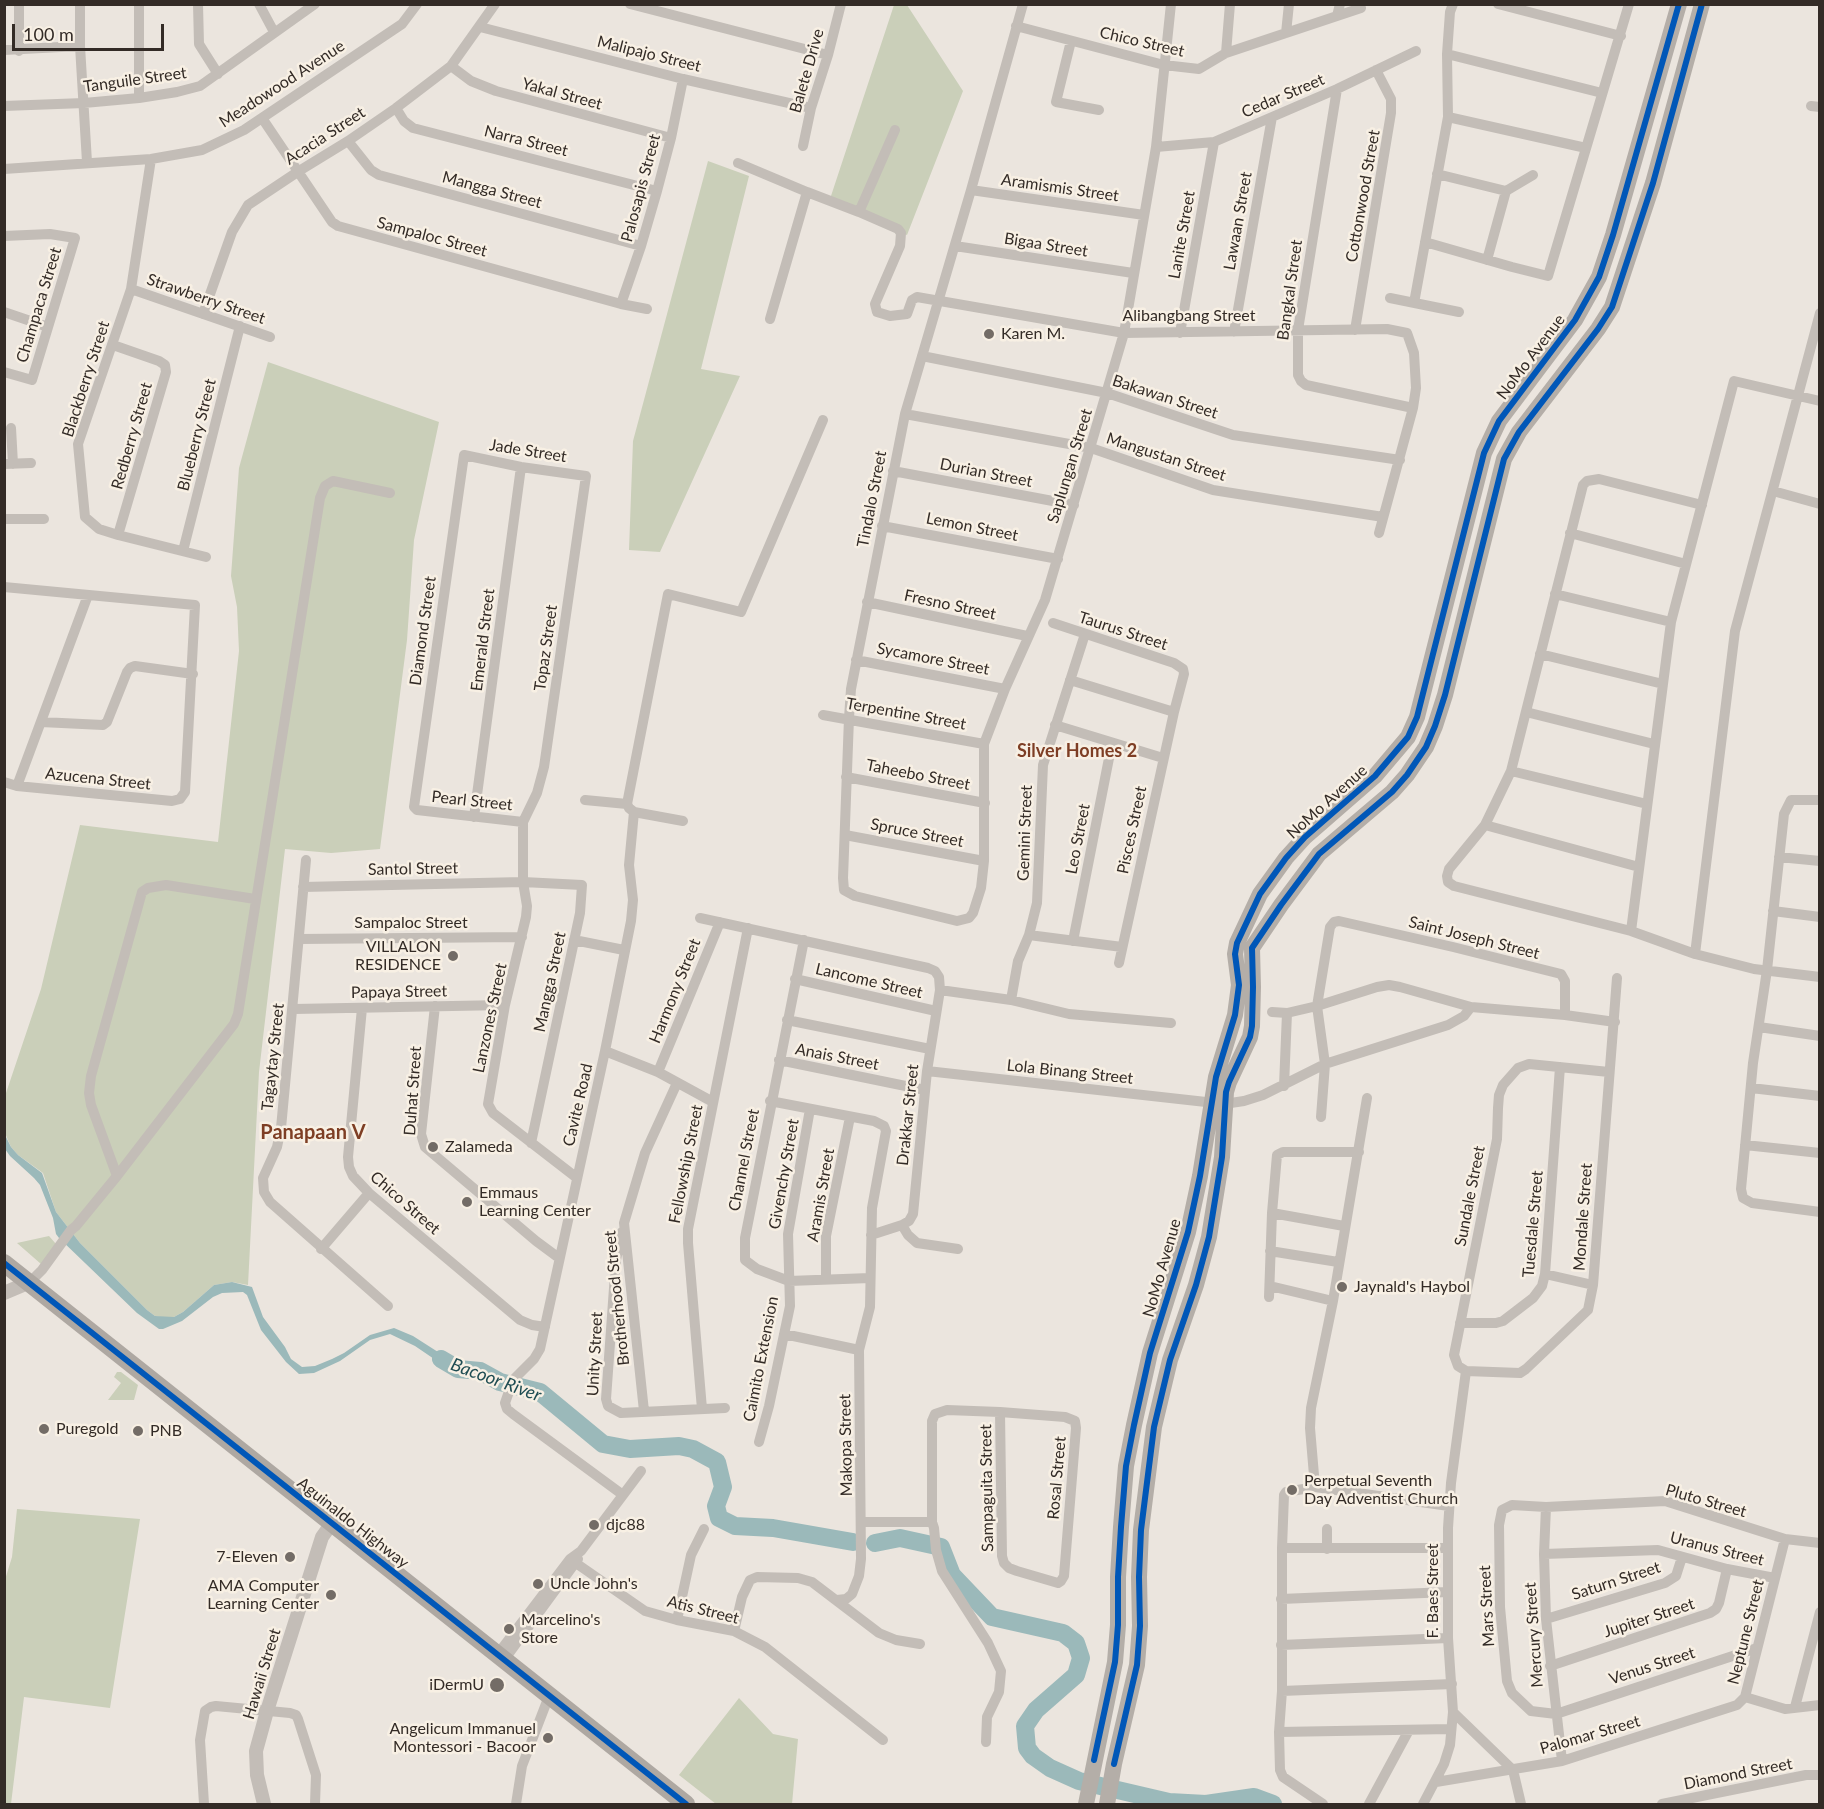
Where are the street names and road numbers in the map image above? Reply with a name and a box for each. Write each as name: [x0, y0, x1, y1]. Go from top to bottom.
street label: Chico Street: [1098, 23, 1186, 61]
street label: Balete Drive: [786, 27, 828, 115]
street label: Malipajo Street: [595, 32, 703, 76]
street label: Meadowood Avenue: [216, 36, 348, 132]
street label: Tanguile Street: [82, 63, 188, 97]
street label: Cedar Street: [1239, 70, 1327, 122]
street label: Yakal Street: [520, 74, 604, 114]
street label: Acacia Street: [281, 103, 369, 169]
street label: Narra Street: [482, 121, 570, 161]
street label: Cottonwood Street: [1342, 128, 1384, 264]
street label: Palosapis Street: [617, 132, 665, 244]
street label: Mangga Street: [440, 167, 544, 213]
street label: Aramismis Street: [1000, 170, 1120, 206]
street label: Lawaan Street: [1220, 170, 1256, 272]
street label: Lanite Street: [1165, 189, 1199, 281]
street label: Sampaloc Street: [375, 213, 489, 261]
street label: Bigaa Street: [1003, 229, 1089, 261]
street label: Bangkal Street: [1273, 238, 1307, 342]
street label: Champaca Street: [12, 245, 66, 365]
street label: Strawberry Street: [144, 270, 268, 328]
street label: Alibangbang Street: [1123, 306, 1255, 326]
street label: NoMo Avenue: [1493, 311, 1569, 403]
street label: Blackberry Street: [58, 318, 114, 440]
street label: Bakawan Street: [1110, 371, 1220, 423]
street label: Blueberry Street: [174, 377, 220, 493]
street label: Redberry Street: [108, 380, 156, 492]
street label: Saplungan Street: [1043, 407, 1097, 525]
street label: Mangustan Street: [1104, 429, 1228, 485]
street label: Jade Street: [488, 435, 568, 467]
street label: Tindalo Street: [853, 449, 891, 549]
street label: Durian Street: [938, 455, 1034, 491]
street label: Lemon Street: [924, 509, 1020, 545]
street label: Diamond Street: [406, 575, 440, 687]
street label: Fresno Street: [902, 586, 998, 624]
street label: Emerald Street: [467, 588, 499, 692]
street label: Topaz Street: [530, 604, 562, 692]
street label: Taurus Street: [1076, 608, 1170, 654]
street label: Sycamore Street: [875, 639, 991, 679]
street label: Terpentine Street: [845, 694, 967, 734]
street label: Taheebo Street: [864, 755, 972, 795]
street label: NoMo Avenue: [1283, 761, 1371, 843]
street label: Azucena Street: [44, 764, 152, 794]
street label: Pisces Street: [1113, 784, 1151, 876]
street label: Gemini Street: [1014, 785, 1036, 881]
street label: Pearl Street: [431, 787, 513, 815]
street label: Leo Street: [1062, 802, 1094, 876]
street label: Spruce Street: [869, 815, 965, 851]
street label: Santol Street: [368, 859, 458, 879]
street label: Saint Joseph Street: [1407, 912, 1541, 964]
street label: Sampaloc Street: [354, 913, 468, 933]
street label: Mangga Street: [530, 930, 570, 1034]
street label: Harmony Street: [645, 936, 705, 1046]
street label: Lancome Street: [813, 959, 925, 1003]
street label: Lanzones Street: [469, 961, 511, 1075]
street label: Papaya Street: [351, 982, 447, 1002]
street label: Tagaytay Street: [258, 1002, 288, 1112]
street label: Anais Street: [794, 1039, 880, 1075]
street label: Duhat Street: [400, 1046, 426, 1136]
street label: Lola Binang Street: [1006, 1056, 1134, 1088]
street label: Cavite Road: [559, 1062, 597, 1148]
street label: Drakkar Street: [893, 1063, 923, 1167]
street label: Fellowship Street: [665, 1103, 707, 1225]
street label: Channel Street: [725, 1107, 763, 1213]
street label: Givenchy Street: [765, 1117, 803, 1231]
street label: Sundale Street: [1451, 1144, 1489, 1248]
street label: Aramis Street: [803, 1147, 839, 1243]
street label: Mondale Street: [1570, 1162, 1596, 1272]
street label: Chico Street: [366, 1167, 444, 1239]
street label: Tuesdale Street: [1519, 1170, 1547, 1278]
street label: NoMo Avenue: [1139, 1217, 1185, 1319]
street label: Brotherhood Street: [600, 1229, 634, 1367]
street label: Caimito Extension: [739, 1295, 783, 1423]
street label: Unity Street: [583, 1311, 607, 1397]
street label: Makopa Street: [836, 1394, 856, 1496]
street label: Sampaguita Street: [976, 1424, 998, 1552]
street label: Rosal Street: [1044, 1436, 1070, 1520]
street label: Aguinaldo Highway: [293, 1473, 413, 1573]
street label: Pluto Street: [1663, 1480, 1749, 1522]
street label: Uranus Street: [1668, 1528, 1766, 1570]
street label: F. Baes Street: [1423, 1543, 1443, 1639]
street label: Saturn Street: [1569, 1558, 1663, 1604]
street label: Mars Street: [1475, 1565, 1499, 1647]
street label: Neptune Street: [1724, 1578, 1768, 1686]
street label: Mercury Street: [1521, 1582, 1547, 1688]
street label: Atis Street: [665, 1592, 741, 1628]
street label: Jupiter Street: [1601, 1594, 1697, 1642]
street label: Hawaii Street: [239, 1626, 285, 1722]
street label: Venus Street: [1607, 1643, 1697, 1689]
street label: Palomar Street: [1538, 1712, 1642, 1758]
street label: Diamond Street: [1682, 1754, 1794, 1794]

